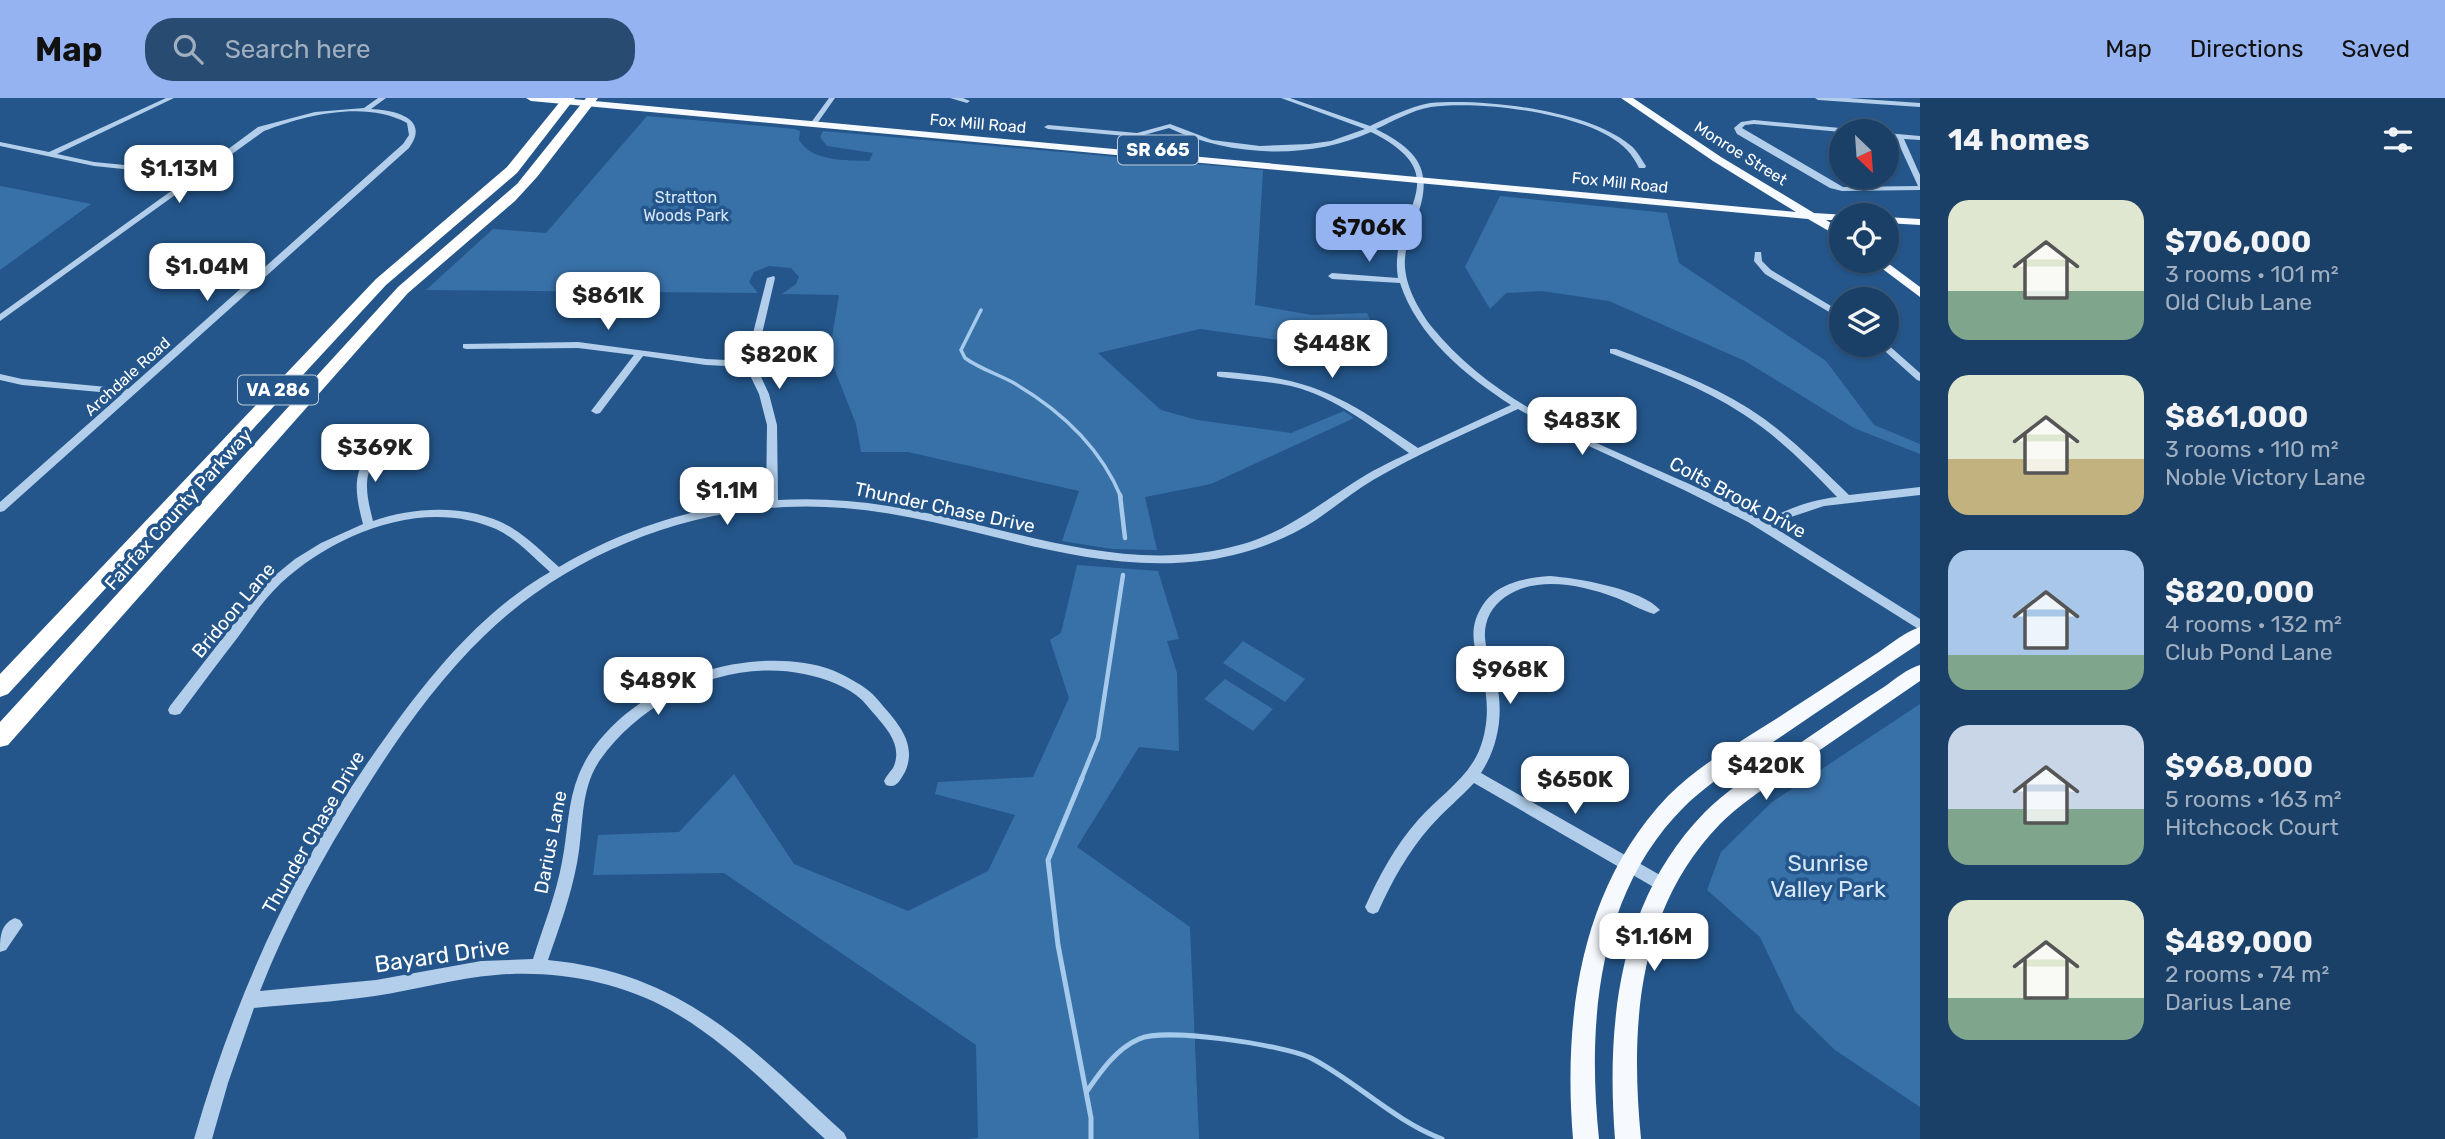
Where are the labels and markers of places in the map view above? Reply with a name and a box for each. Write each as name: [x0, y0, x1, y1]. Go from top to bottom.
pin: $1.13M: [122, 146, 236, 205]
pin: $706K: [1320, 204, 1418, 264]
pin: $1.04M: [150, 244, 264, 303]
pin: $861K: [559, 272, 657, 332]
pin: $448K: [1283, 320, 1381, 380]
pin: $820K: [730, 331, 828, 391]
pin: $483K: [1533, 398, 1631, 457]
pin: $369K: [326, 424, 424, 484]
pin: $1.1M: [678, 468, 776, 527]
pin: $968K: [1461, 646, 1559, 706]
pin: $489K: [609, 658, 707, 717]
pin: $420K: [1717, 742, 1815, 802]
pin: $650K: [1526, 756, 1624, 816]
pin: $1.16M: [1597, 914, 1711, 973]

